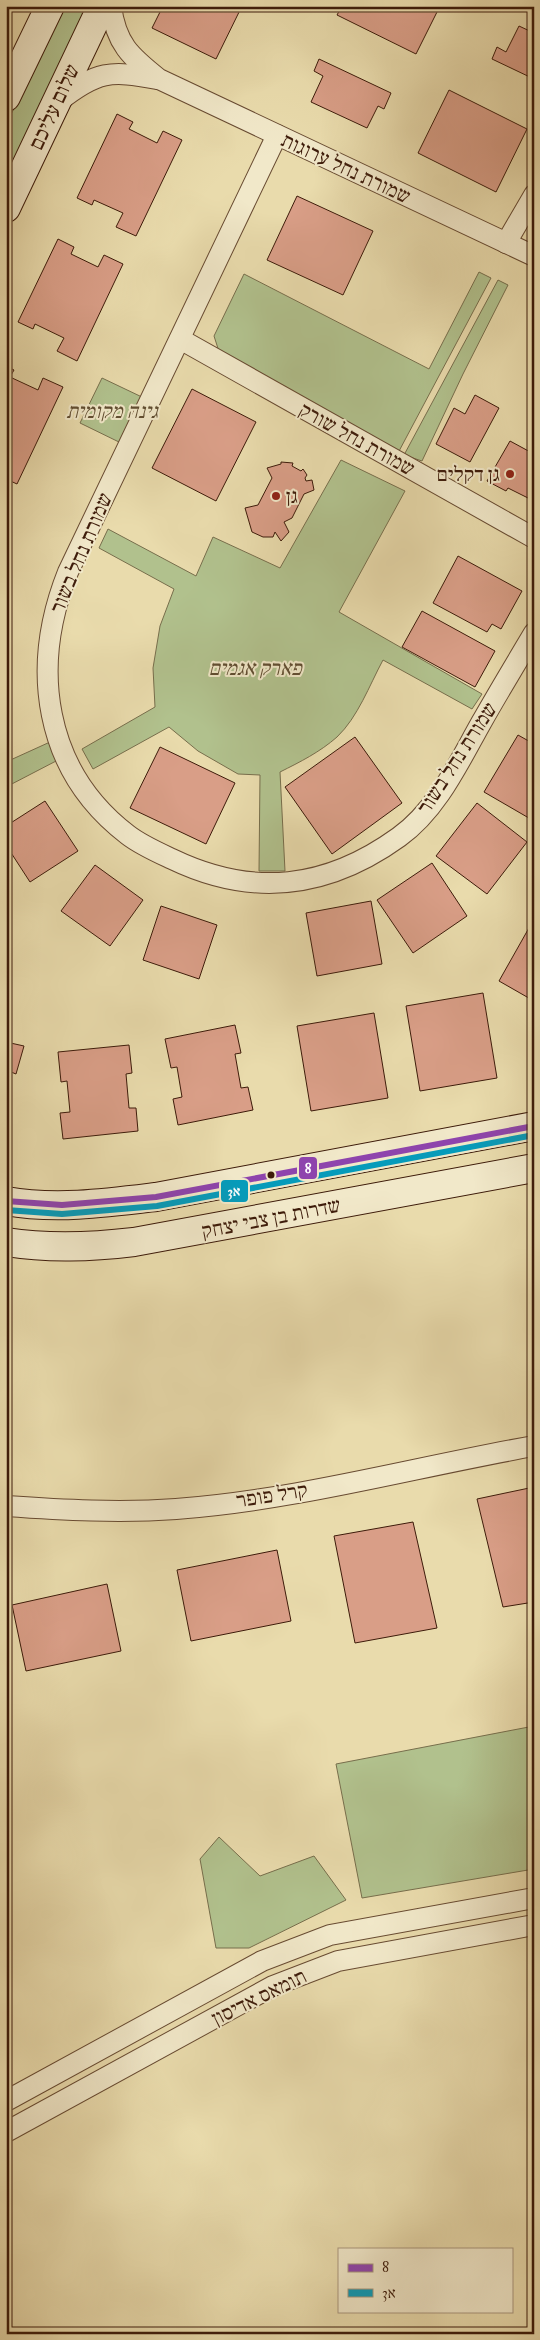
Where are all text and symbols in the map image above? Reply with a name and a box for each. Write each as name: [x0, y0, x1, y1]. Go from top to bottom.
street label: שלום עליכם: [23, 60, 86, 154]
street label: שמורת נחל ערוגות: [277, 127, 415, 210]
street label: שמורת נחל שורק: [294, 396, 420, 482]
park label: גינה מקומית: [66, 398, 160, 425]
place label: גן דקלים: [436, 461, 500, 488]
marker: גן דקלים: [504, 468, 516, 480]
place label: גן: [286, 483, 298, 510]
street label: שמורת נחל בשור: [44, 489, 119, 617]
marker: גן: [270, 490, 282, 502]
park label: פארק אגמים: [208, 655, 303, 682]
street label: שמורת נחל בשור: [411, 697, 504, 819]
line badge: 8: [298, 1156, 318, 1180]
text: 8: [305, 1160, 312, 1177]
unlabelled marker: [266, 1170, 276, 1180]
line badge: 3א: [220, 1179, 249, 1203]
text: 3א: [227, 1183, 241, 1200]
street label: שדרות בן צבי יצחק: [199, 1192, 343, 1245]
street label: קרל פופר: [234, 1477, 310, 1514]
street label: תומאס אדיסון: [207, 1963, 311, 2032]
legend: [338, 2248, 512, 2312]
text: 8: [382, 2258, 389, 2277]
text: 3א: [382, 2284, 396, 2303]

